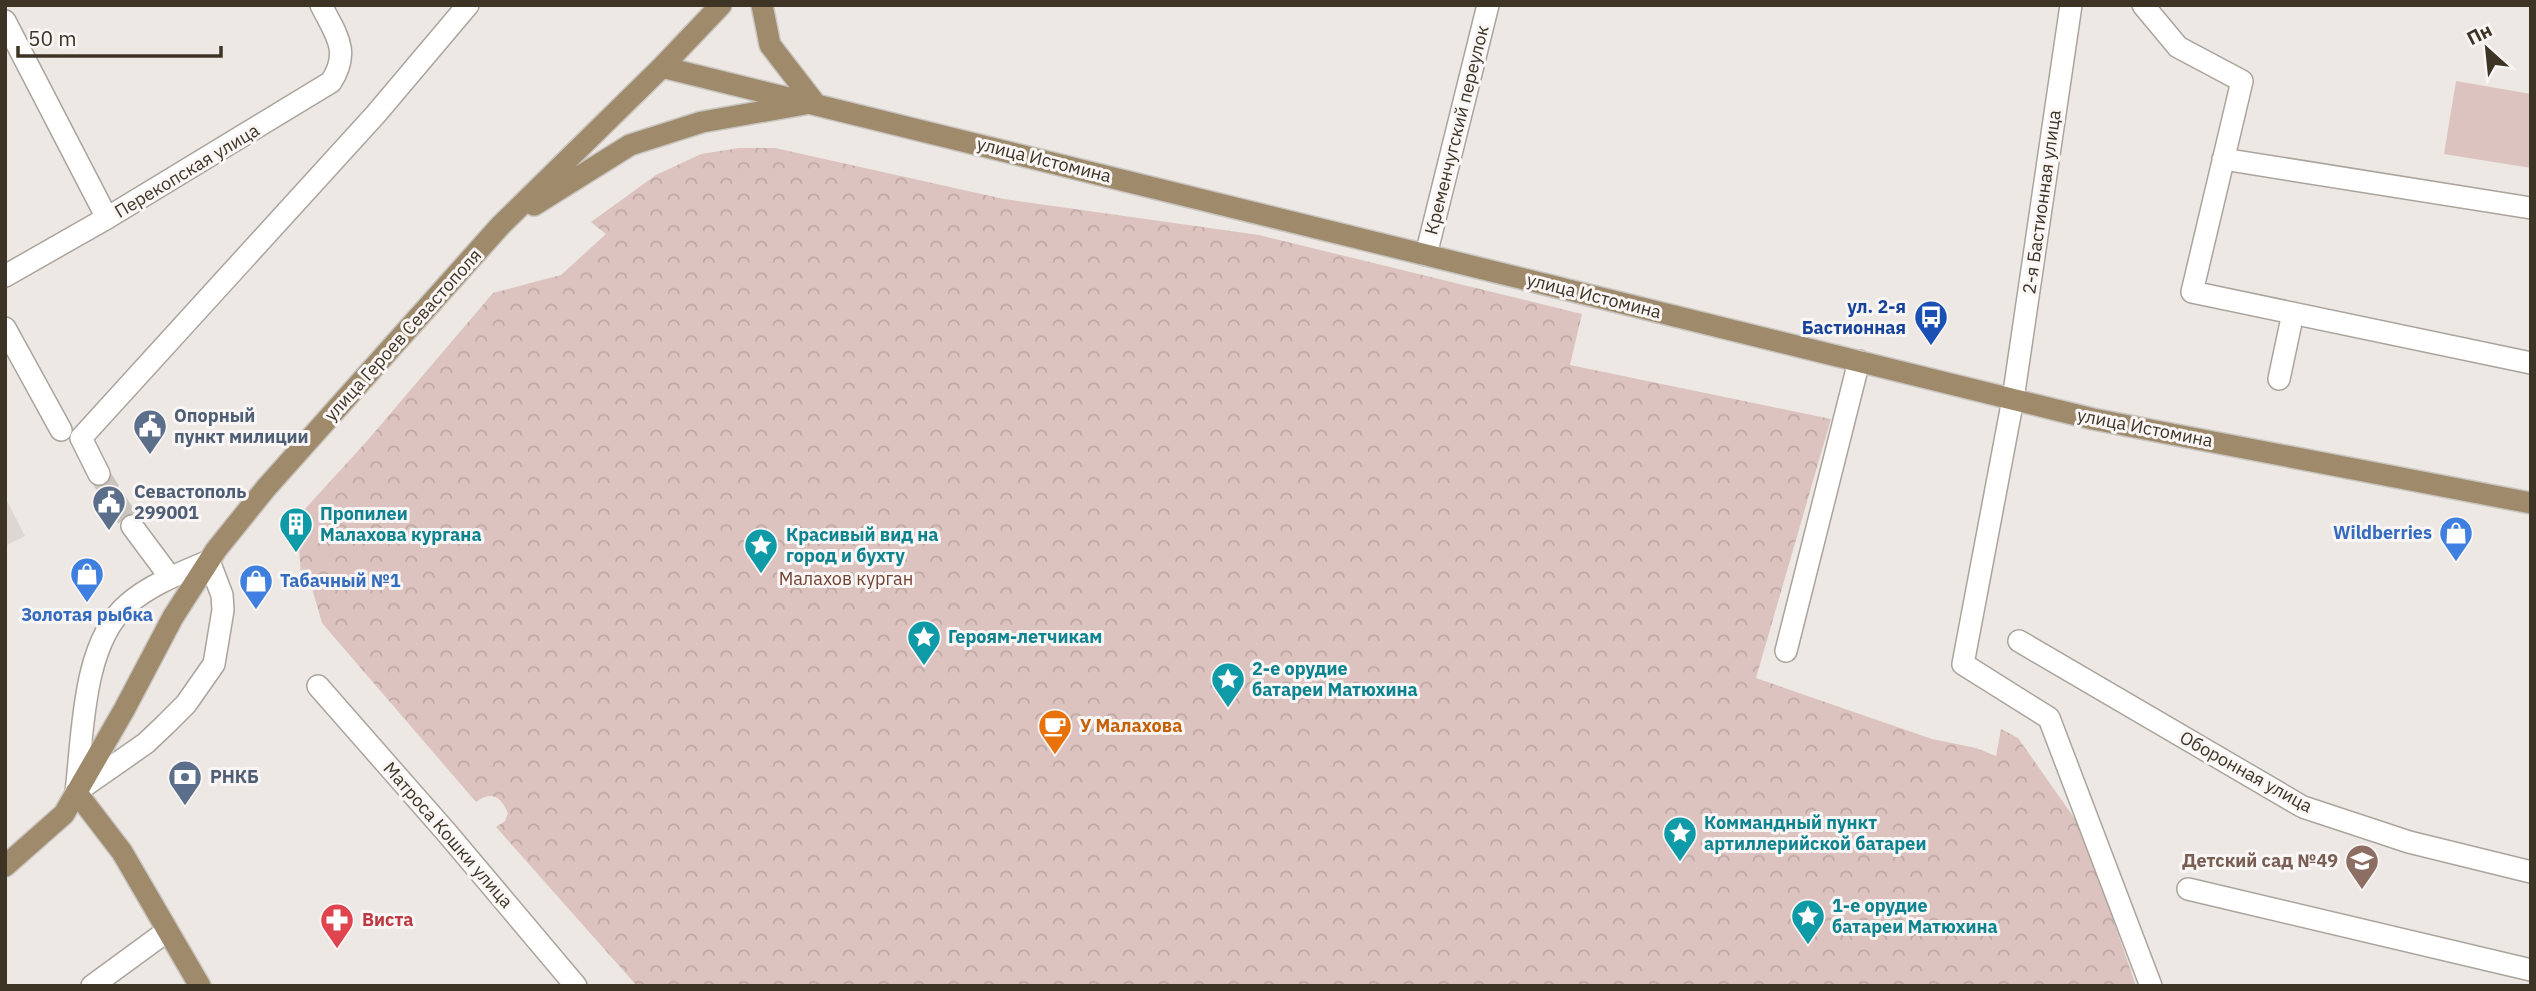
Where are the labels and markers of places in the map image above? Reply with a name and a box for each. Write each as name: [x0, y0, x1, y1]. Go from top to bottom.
place label: ул. 2-я Бастионная: [1802, 295, 1906, 339]
bus stop icon: ул. 2-я Бастионная: [1912, 298, 1950, 347]
place label: Опорный пункт милиции: [174, 404, 309, 448]
public building icon: Опорный пункт милиции: [131, 407, 169, 456]
place label: Севастополь 299001: [134, 480, 246, 524]
public building icon: Севастополь 299001: [90, 483, 128, 532]
place label: Пропилеи Малахова кургана: [320, 502, 482, 546]
building icon: Пропилеи Малахова кургана: [277, 505, 315, 554]
shop icon: Wildberries: [2437, 514, 2475, 563]
place label: Wildberries: [2333, 521, 2432, 544]
place label: Красивый вид на город и бухту: [786, 523, 939, 567]
place icon: Красивый вид на город и бухту: [742, 526, 780, 575]
shop icon: Золотая рыбка: [68, 555, 106, 604]
shop icon: Табачный №1: [237, 562, 275, 611]
place label: Табачный №1: [280, 569, 401, 592]
place label: Золотая рыбка: [21, 603, 153, 626]
place icon: Героям-летчикам: [905, 618, 943, 667]
place label: Героям-летчикам: [948, 625, 1102, 648]
place label: 2-е орудие батареи Матюхина: [1252, 657, 1418, 701]
place icon: 2-е орудие батареи Матюхина: [1209, 660, 1247, 709]
cafe icon: У Малахова: [1036, 707, 1074, 756]
place label: У Малахова: [1080, 714, 1182, 737]
bank icon: РНКБ: [166, 758, 204, 807]
place label: РНКБ: [210, 765, 259, 788]
place label: Коммандный пункт артиллерийской батареи: [1704, 811, 1926, 855]
place icon: Коммандный пункт артиллерийской батареи: [1661, 814, 1699, 863]
school or university icon: Детский сад №49: [2343, 842, 2381, 891]
place label: Детский сад №49: [2182, 849, 2338, 872]
place label: 1-е орудие батареи Матюхина: [1832, 894, 1998, 938]
place icon: 1-е орудие батареи Матюхина: [1789, 897, 1827, 946]
pharmacy icon: Виста: [318, 901, 356, 950]
place label: Виста: [362, 908, 413, 931]

